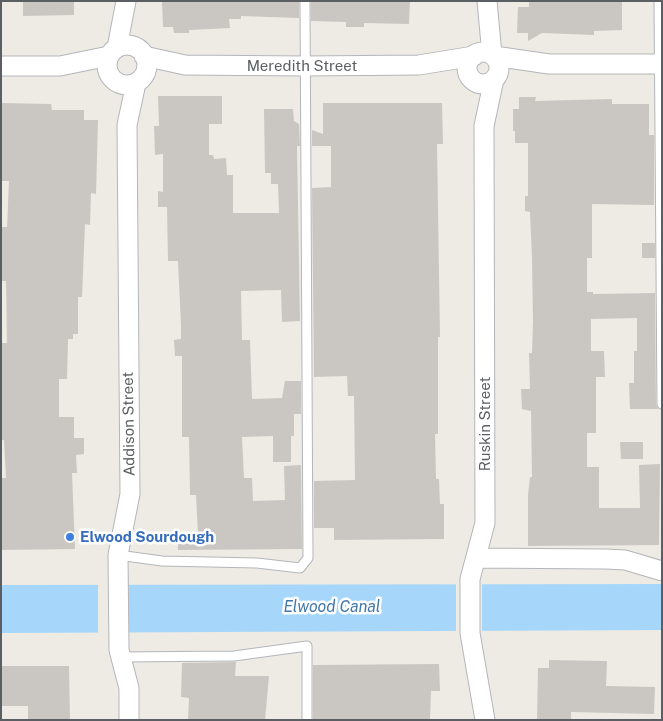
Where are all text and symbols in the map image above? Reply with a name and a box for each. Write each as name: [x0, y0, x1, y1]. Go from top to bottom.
street label: Meredith Street: [247, 57, 357, 75]
street label: Addison Street: [119, 372, 139, 476]
street label: Ruskin Street: [476, 377, 494, 471]
place label: Elwood Sourdough: [80, 528, 214, 546]
marker: Elwood Sourdough: [64, 531, 76, 543]
water label: Elwood Canal: [283, 597, 381, 617]

